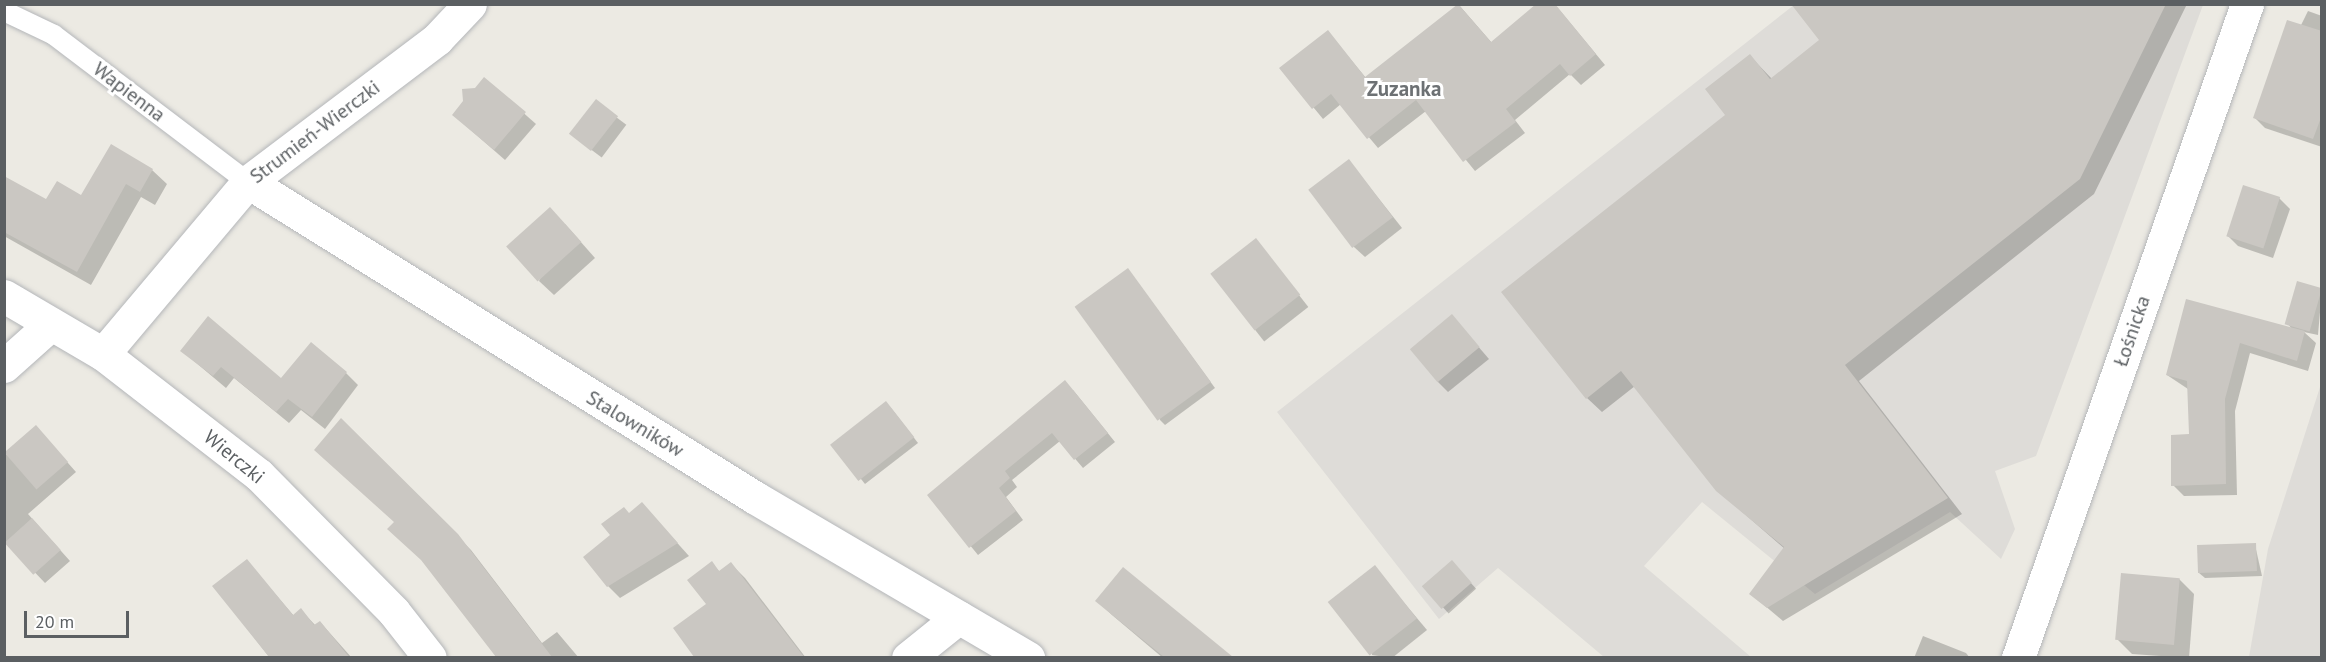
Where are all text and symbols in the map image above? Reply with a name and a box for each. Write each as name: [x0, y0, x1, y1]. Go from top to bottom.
street label: Wapienna: [88, 57, 170, 127]
street label: Strumień-Wierczki: [245, 75, 385, 189]
district label: Zuzanka: [1367, 76, 1441, 102]
street label: Łośnicka: [2109, 293, 2155, 369]
street label: Stalowników: [582, 386, 688, 462]
street label: Wierczki: [199, 425, 269, 489]
scale bar: [27, 599, 132, 637]
text: 20 m: [35, 610, 74, 633]

